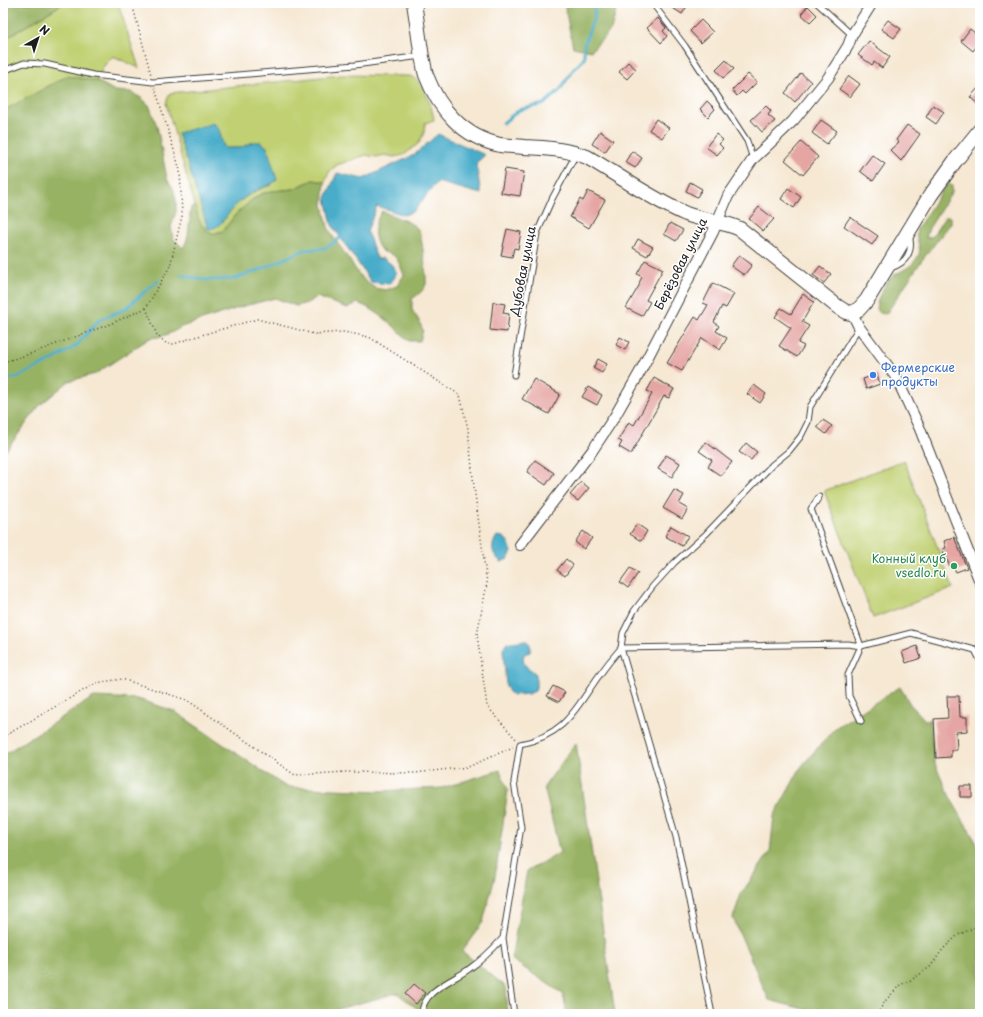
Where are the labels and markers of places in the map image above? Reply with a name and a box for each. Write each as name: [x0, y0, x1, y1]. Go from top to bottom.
place label: Фермерские продукты: [881, 358, 955, 390]
marker: Фермерские продукты: [868, 370, 878, 380]
place label: Конный клуб vsedlo.ru: [872, 549, 946, 581]
marker: Конный клуб vsedlo.ru: [949, 561, 959, 571]

